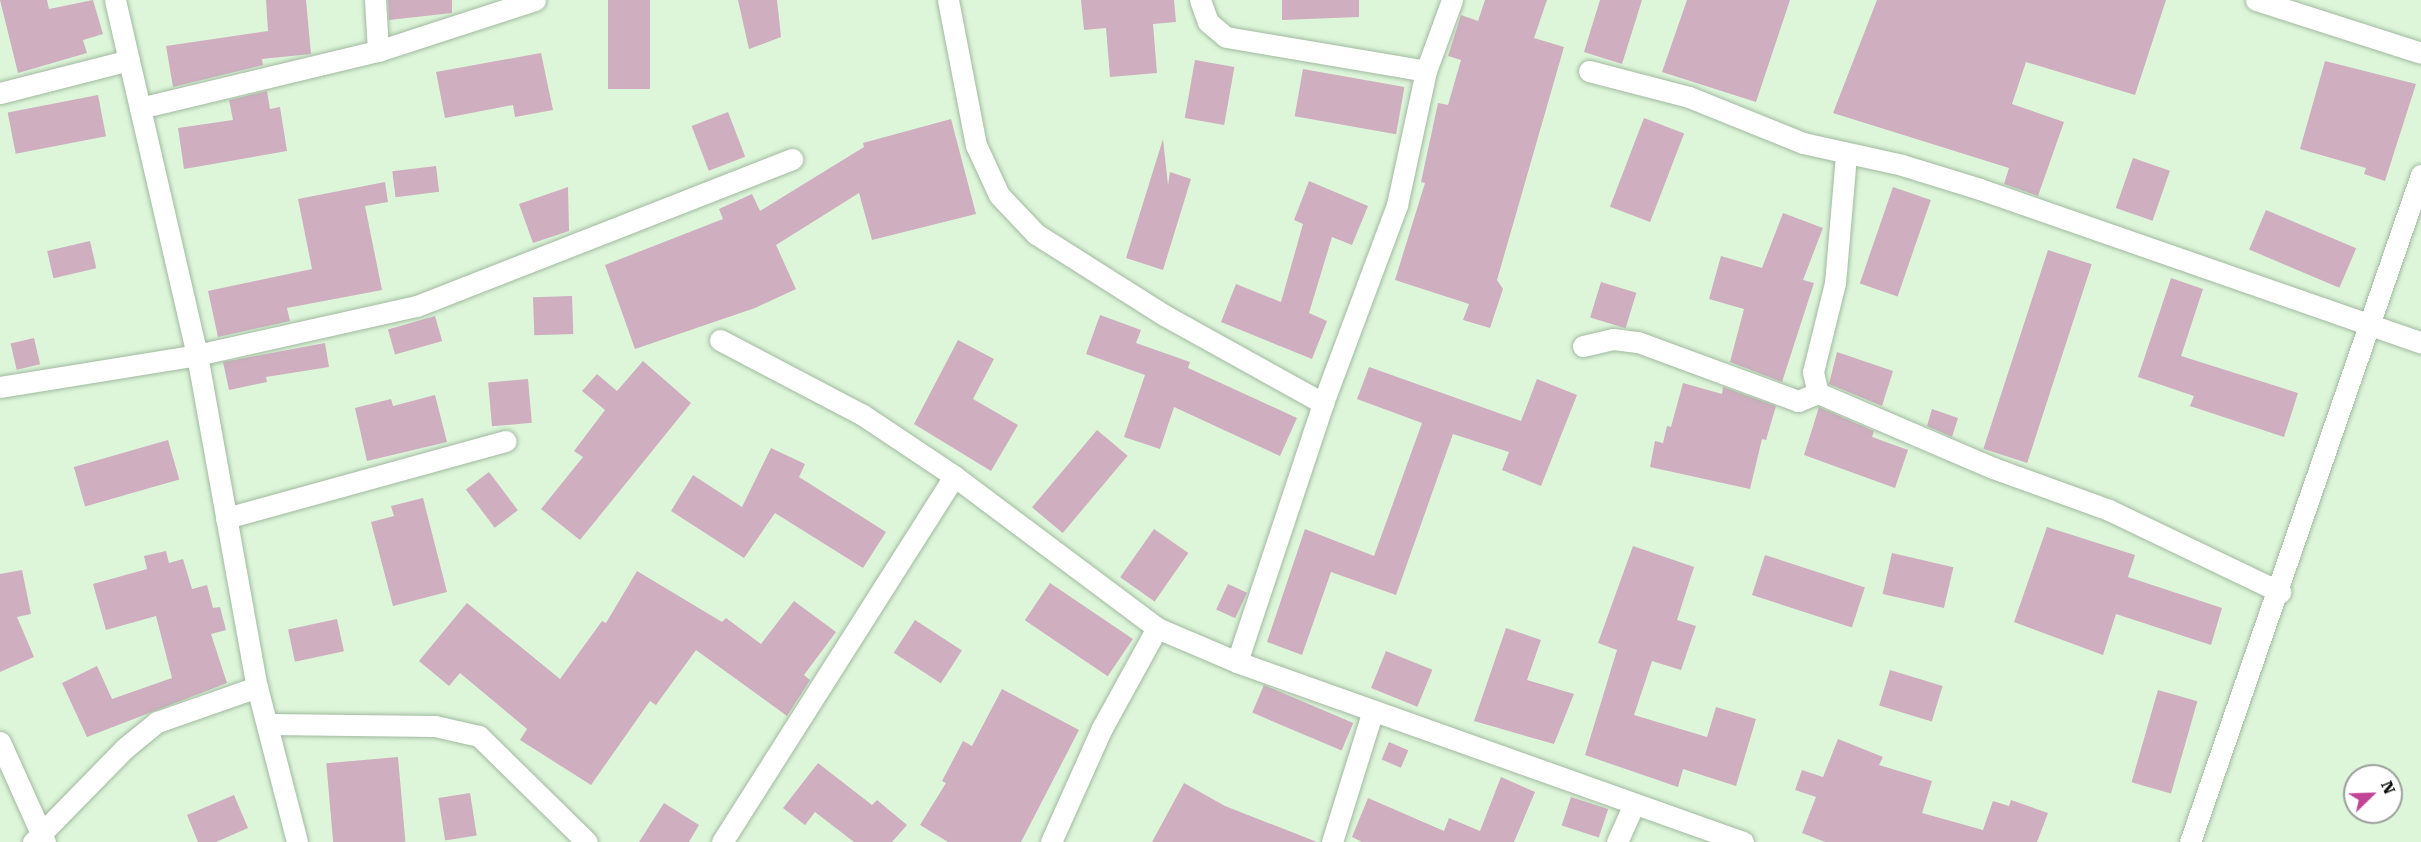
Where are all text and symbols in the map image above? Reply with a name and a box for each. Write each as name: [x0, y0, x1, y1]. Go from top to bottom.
north arrow: [2343, 764, 2403, 824]
text: N: [2377, 778, 2399, 797]

